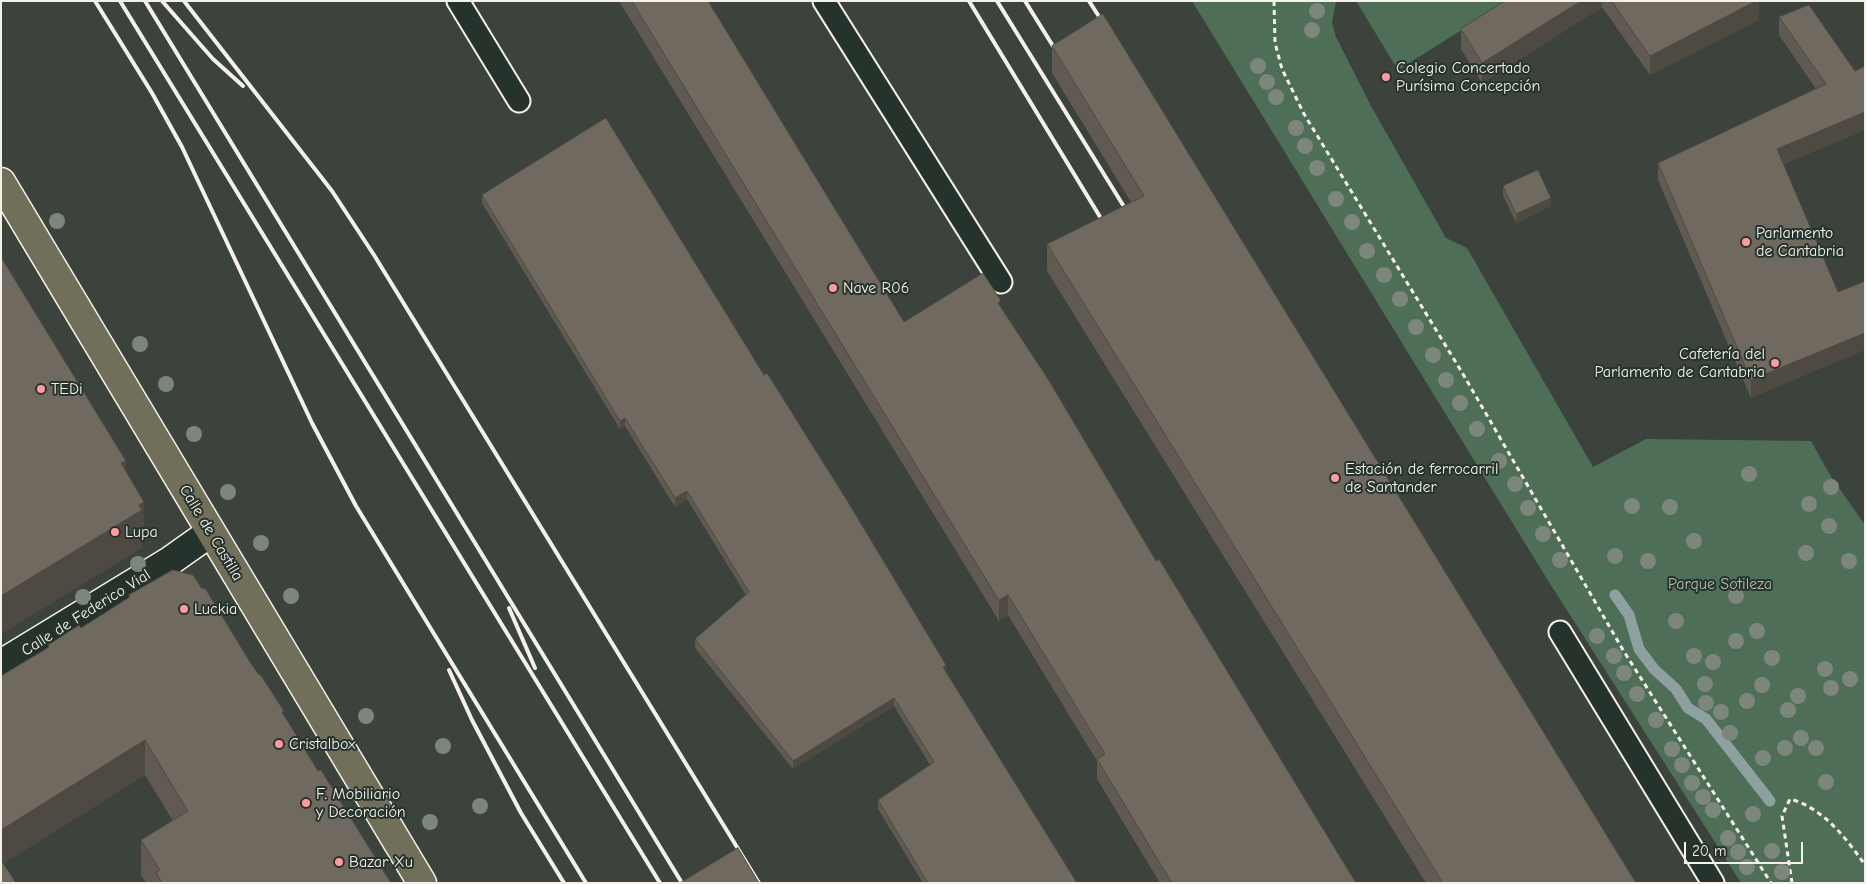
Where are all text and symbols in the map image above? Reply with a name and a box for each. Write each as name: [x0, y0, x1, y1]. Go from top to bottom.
place label: Colegio Concertado Purísima Concepción: [1396, 58, 1540, 96]
marker: Colegio Concertado Purísima Concepción: [1380, 71, 1392, 83]
place label: Parlamento de Cantabria: [1756, 223, 1844, 261]
marker: Parlamento de Cantabria: [1740, 236, 1752, 248]
place label: Nave R06: [843, 278, 909, 298]
marker: Nave R06: [827, 282, 839, 294]
place label: Cafetería del Parlamento de Cantabria: [1594, 344, 1765, 382]
marker: Cafetería del Parlamento de Cantabria: [1769, 357, 1781, 369]
place label: TEDi: [51, 379, 83, 399]
marker: TEDi: [35, 383, 47, 395]
place label: Estación de ferrocarril de Santander: [1345, 459, 1498, 497]
marker: Estación de ferrocarril de Santander: [1329, 472, 1341, 484]
street label: Calle de Castilla: [175, 482, 247, 584]
place label: Lupa: [125, 522, 158, 542]
marker: Lupa: [109, 526, 121, 538]
street label: Calle de Federico Vial: [18, 565, 154, 661]
park label: Parque Sotileza: [1668, 574, 1772, 594]
place label: Luckia: [194, 599, 237, 619]
marker: Luckia: [178, 603, 190, 615]
place label: Cristalbox: [289, 734, 356, 754]
marker: Cristalbox: [273, 738, 285, 750]
place label: F. Mobiliario y Decoración: [316, 784, 406, 822]
marker: F. Mobiliario y Decoración: [300, 797, 312, 809]
scale bar: [1686, 832, 1805, 864]
text: 20 m: [1692, 842, 1726, 860]
place label: Bazar Xu: [349, 852, 413, 872]
marker: Bazar Xu: [333, 856, 345, 868]

